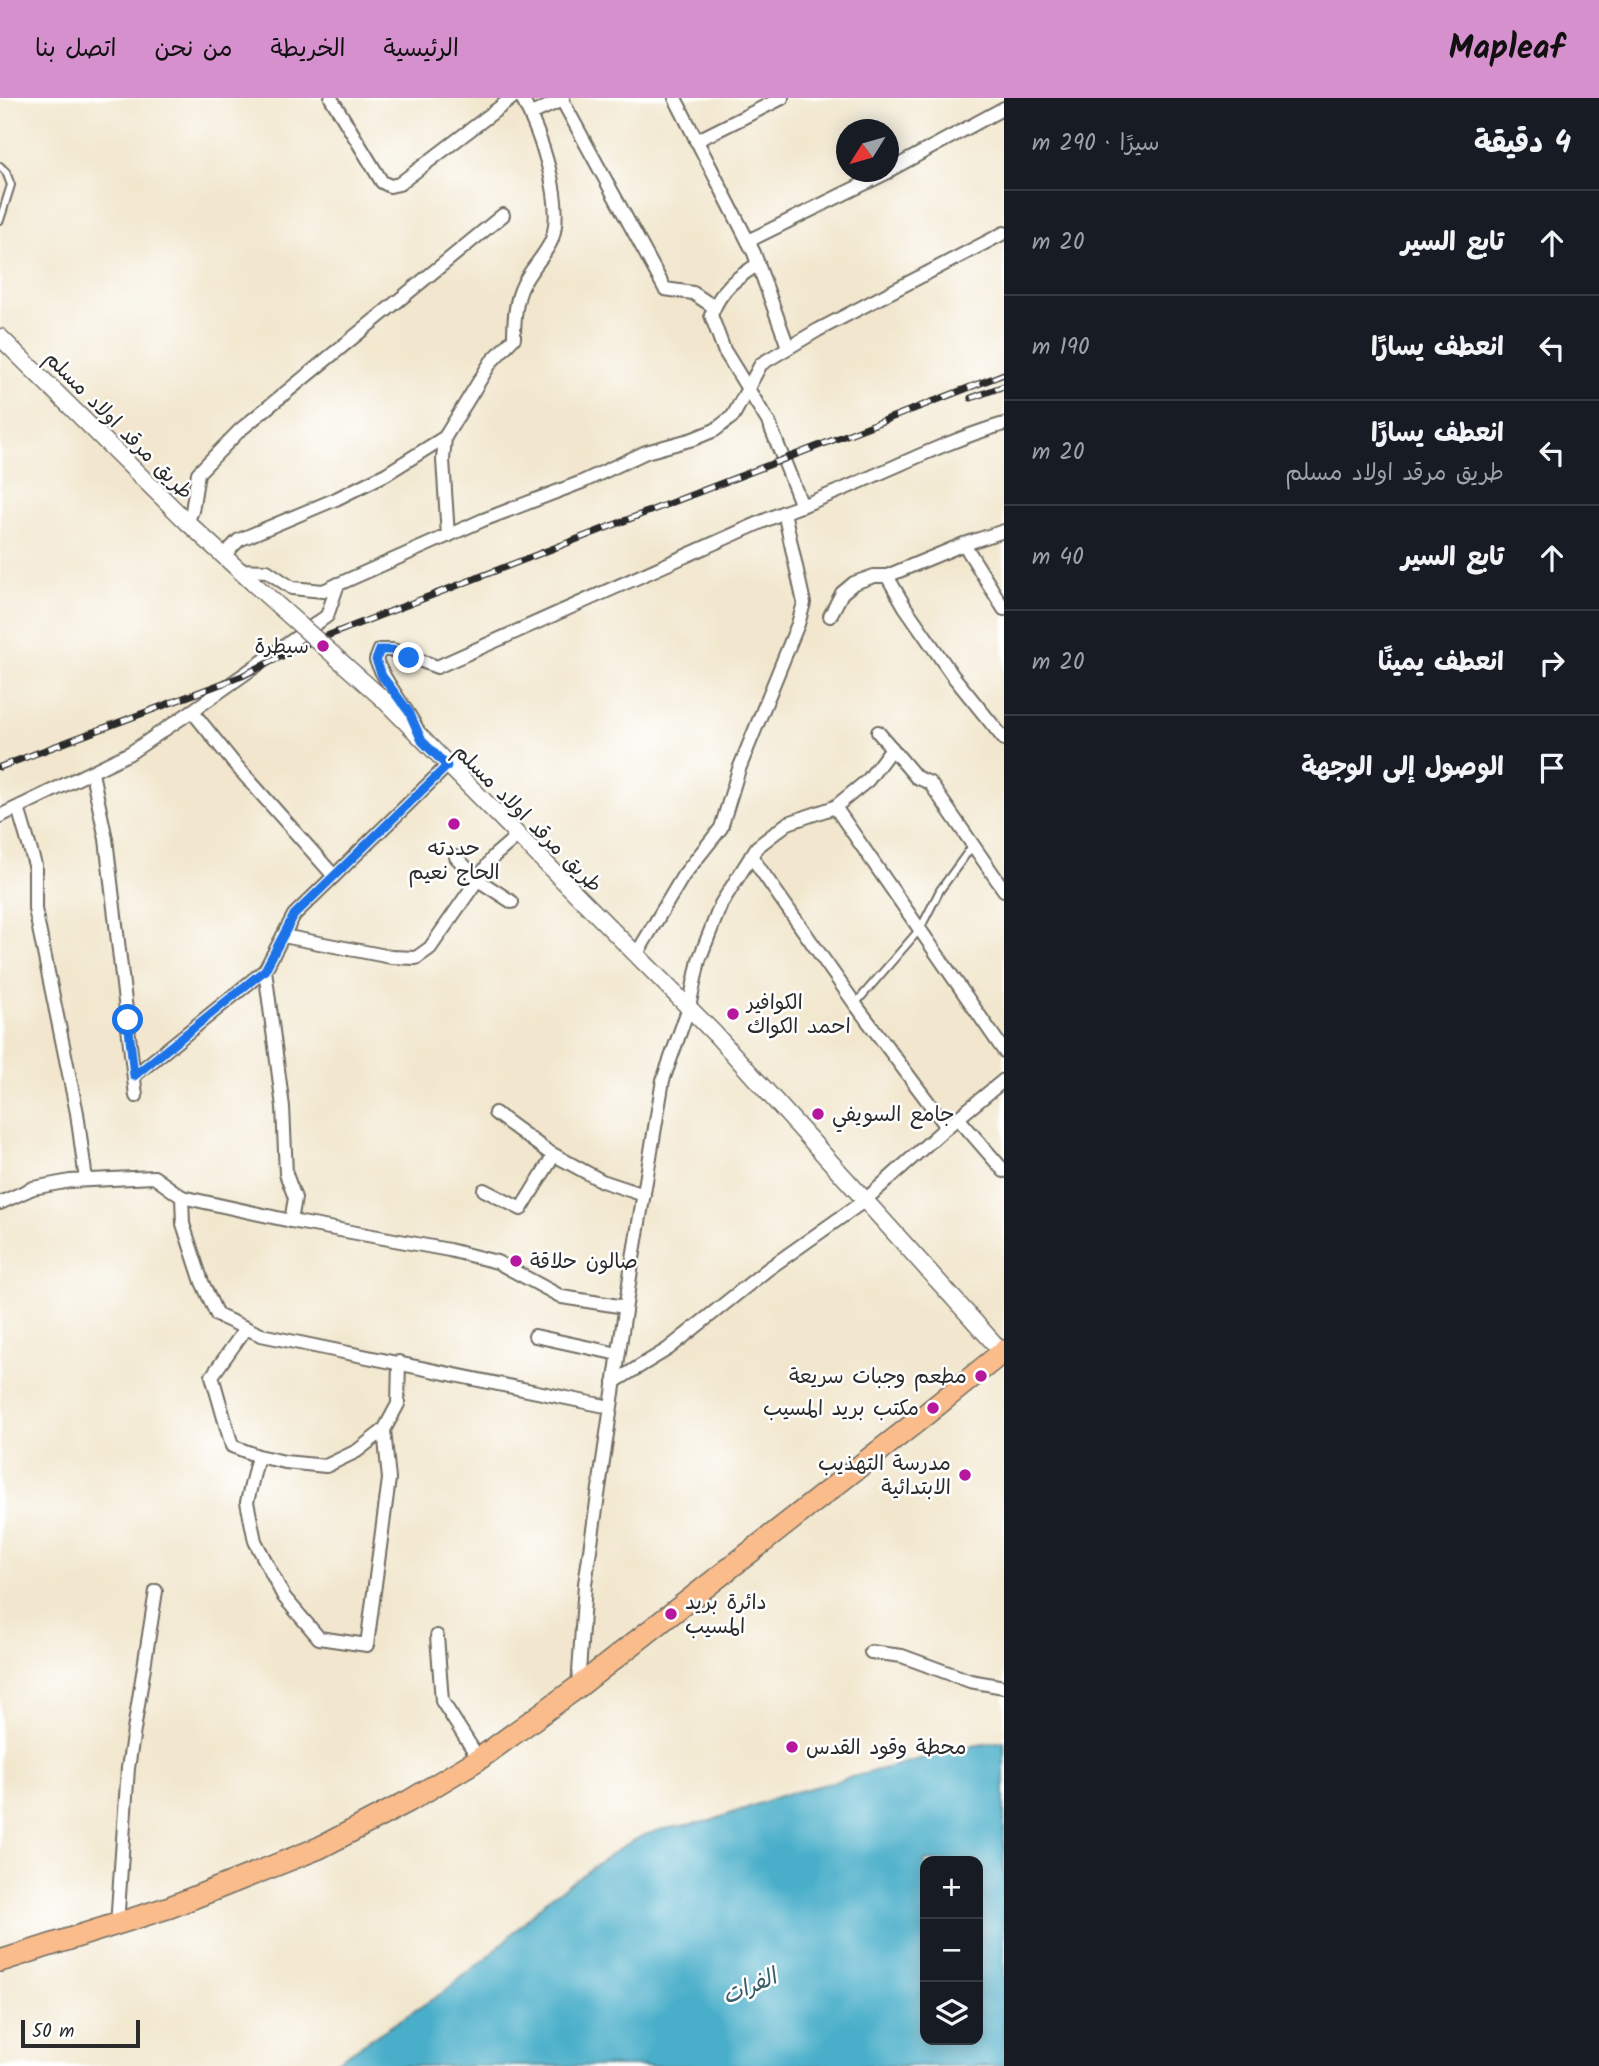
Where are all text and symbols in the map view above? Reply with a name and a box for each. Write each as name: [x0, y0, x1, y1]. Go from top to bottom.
text: Mapleaf: [1448, 23, 1564, 76]
text: اتصل بنا: [35, 30, 116, 69]
text: من نحن: [154, 30, 233, 69]
text: الخريطة: [271, 30, 345, 69]
text: الرئيسية: [383, 30, 459, 69]
north arrow: [836, 119, 899, 182]
text: 4 دقيقة: [1474, 120, 1571, 168]
text: سيرًا · 290 m: [1032, 126, 1160, 162]
text: تابع السير: [1401, 222, 1504, 264]
icon: ahead: [1533, 224, 1571, 262]
text: 20 m: [1032, 225, 1084, 261]
text: انعطف يسارًا: [1371, 327, 1504, 369]
icon: left: [1533, 329, 1571, 367]
text: 190 m: [1032, 330, 1090, 366]
street label: طريق مرقد اولاد مسلم: [36, 344, 200, 508]
text: انعطف يسارًا: [1371, 413, 1504, 455]
icon: left: [1533, 434, 1571, 472]
text: 20 m: [1032, 435, 1084, 471]
text: طريق مرقد اولاد مسلم: [1285, 456, 1504, 492]
text: تابع السير: [1401, 537, 1504, 579]
icon: ahead: [1533, 539, 1571, 577]
text: 40 m: [1032, 540, 1084, 576]
place label: سيطرة: [255, 631, 309, 664]
marker: سيطرة: [315, 638, 331, 654]
route end: [393, 642, 424, 673]
text: انعطف يمينًا: [1378, 642, 1504, 684]
icon: right: [1533, 644, 1571, 682]
text: 20 m: [1032, 645, 1084, 681]
street label: طريق مرقد اولاد مسلم: [445, 737, 609, 901]
text: الوصول إلى الوجهة: [1301, 747, 1504, 789]
icon: arrive: [1533, 749, 1571, 787]
marker: حددته الحاج نعيم: [446, 816, 462, 832]
place label: حددته الحاج نعيم: [408, 833, 500, 890]
place label: الكوافير احمد الكواك: [745, 987, 851, 1044]
route start: [112, 1004, 143, 1035]
marker: الكوافير احمد الكواك: [725, 1006, 741, 1022]
place label: جامع السويفي: [832, 1099, 955, 1133]
marker: جامع السويفي: [810, 1106, 826, 1122]
place label: صالون حلاقة: [530, 1246, 638, 1279]
marker: صالون حلاقة: [508, 1253, 524, 1269]
place label: مطعم وجبات سريعة: [789, 1361, 967, 1394]
marker: مطعم وجبات سريعة: [973, 1368, 989, 1384]
place label: مكتب بريد المسيب: [763, 1393, 919, 1426]
marker: مكتب بريد المسيب: [925, 1400, 941, 1416]
place label: مدرسة التهذيب الابتدائية: [818, 1448, 951, 1505]
marker: مدرسة التهذيب الابتدائية: [957, 1467, 973, 1483]
place label: دائرة بريد المسيب: [685, 1587, 767, 1644]
marker: دائرة بريد المسيب: [663, 1606, 679, 1622]
place label: محطة وقود القدس: [806, 1732, 967, 1765]
marker: محطة وقود القدس: [784, 1739, 800, 1755]
map controls: [920, 1856, 983, 2045]
button: +: [920, 1856, 983, 1919]
button: −: [920, 1919, 983, 1982]
water label: الفرات: [717, 1959, 786, 2015]
button: layers: [920, 1982, 983, 2045]
scale bar: [21, 2017, 140, 2049]
text: 50 m: [32, 2017, 74, 2047]

